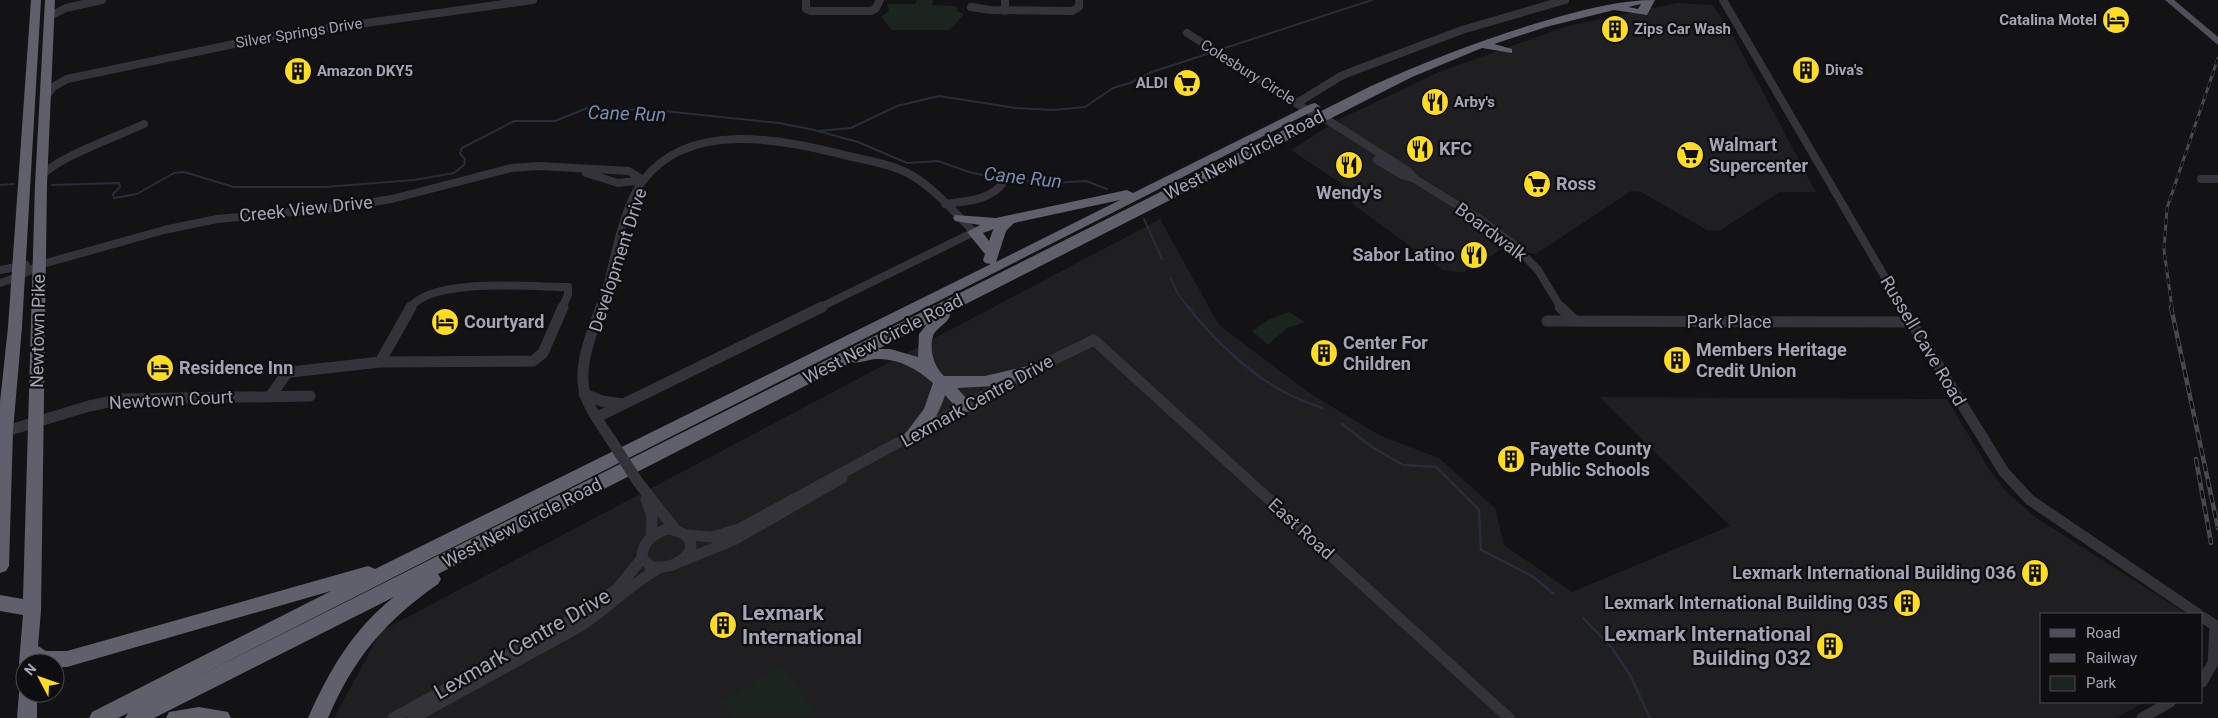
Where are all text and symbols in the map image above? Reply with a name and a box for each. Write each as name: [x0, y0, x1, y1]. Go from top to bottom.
hotel icon: Catalina Motel: [2101, 5, 2131, 35]
place label: Catalina Motel: [1999, 11, 2097, 29]
street label: Silver Springs Drive: [234, 14, 364, 52]
building icon: Zips Car Wash: [1600, 14, 1630, 44]
place label: Zips Car Wash: [1634, 20, 1731, 38]
street label: Colesbury Circle: [1197, 36, 1299, 108]
building icon: Diva's: [1791, 55, 1821, 85]
building icon: Amazon DKY5: [283, 56, 313, 86]
place label: Diva's: [1825, 61, 1864, 79]
place label: Amazon DKY5: [317, 62, 413, 80]
supermarket icon: ALDI: [1172, 68, 1202, 98]
place label: ALDI: [1136, 74, 1168, 92]
restaurant icon: Arby's: [1420, 87, 1450, 117]
place label: Arby's: [1454, 93, 1495, 111]
water label: Cane Run: [587, 101, 667, 126]
street label: West New Circle Road: [1160, 105, 1327, 204]
restaurant icon: KFC: [1405, 134, 1435, 164]
place label: Walmart Supercenter: [1709, 134, 1808, 176]
place label: KFC: [1439, 138, 1472, 159]
supermarket icon: Walmart Supercenter: [1675, 140, 1705, 170]
restaurant icon: Wendy's: [1334, 150, 1364, 180]
water label: Cane Run: [983, 162, 1063, 193]
supermarket icon: Ross: [1522, 169, 1552, 199]
place label: Ross: [1556, 173, 1596, 194]
place label: Wendy's: [1316, 182, 1382, 203]
street label: Development Drive: [584, 185, 651, 335]
street label: Creek View Drive: [238, 191, 374, 226]
street label: Boardwalk: [1451, 198, 1532, 266]
restaurant icon: Sabor Latino: [1459, 240, 1489, 270]
place label: Sabor Latino: [1352, 244, 1455, 265]
street label: Russell Cave Road: [1876, 272, 1970, 409]
street label: Newtown Pike: [26, 274, 49, 388]
street label: West New Circle Road: [799, 289, 966, 388]
hotel icon: Courtyard: [430, 307, 460, 337]
place label: Courtyard: [464, 311, 544, 332]
street label: Park Place: [1686, 311, 1772, 332]
place label: Center For Children: [1343, 332, 1428, 374]
building icon: Center For Children: [1309, 338, 1339, 368]
place label: Members Heritage Credit Union: [1696, 339, 1847, 381]
building icon: Members Heritage Credit Union: [1662, 345, 1692, 375]
street label: Lexmark Centre Drive: [897, 350, 1057, 451]
hotel icon: Residence Inn: [145, 353, 175, 383]
place label: Residence Inn: [179, 357, 293, 378]
street label: Newtown Court: [108, 386, 234, 413]
place label: Fayette County Public Schools: [1530, 438, 1652, 480]
building icon: Fayette County Public Schools: [1496, 444, 1526, 474]
street label: West New Circle Road: [438, 473, 605, 572]
street label: East Road: [1264, 494, 1338, 564]
building icon: Lexmark International Building 036: [2020, 558, 2050, 588]
place label: Lexmark International Building 036: [1732, 562, 2016, 583]
street label: Lexmark Centre Drive: [430, 584, 614, 704]
building icon: Lexmark International Building 035: [1892, 588, 1922, 618]
place label: Lexmark International Building 035: [1604, 592, 1888, 613]
place label: Lexmark International: [742, 601, 862, 649]
building icon: Lexmark International: [708, 610, 738, 640]
legend: [2040, 613, 2203, 703]
place label: Lexmark International Building 032: [1604, 622, 1811, 670]
text: Road: [2086, 624, 2120, 642]
building icon: Lexmark International Building 032: [1815, 631, 1845, 661]
text: Railway: [2086, 649, 2137, 667]
north arrow: [15, 653, 65, 703]
text: N: [21, 660, 39, 678]
text: Park: [2086, 674, 2117, 692]

